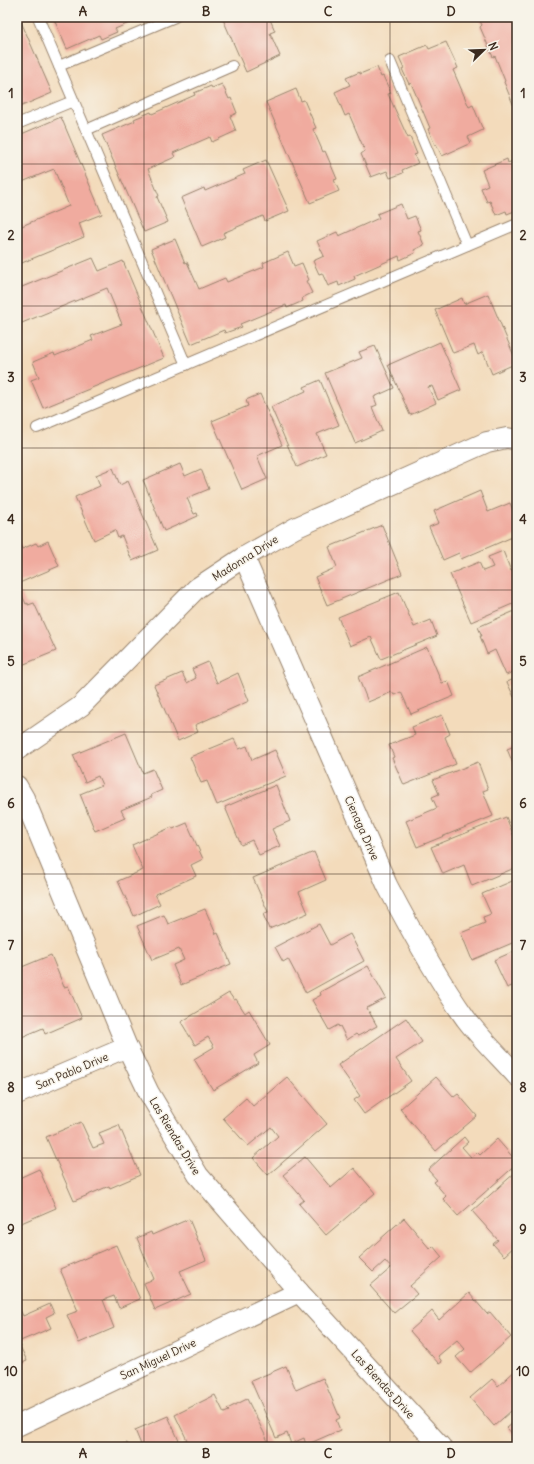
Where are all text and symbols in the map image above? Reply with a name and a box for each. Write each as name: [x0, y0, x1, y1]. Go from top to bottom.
text: A: [79, 3, 88, 20]
text: B: [202, 3, 211, 20]
text: C: [324, 3, 333, 20]
text: D: [446, 3, 456, 20]
north arrow: [464, 30, 504, 70]
text: N: [485, 40, 501, 52]
text: 1: [8, 85, 14, 102]
text: 1: [520, 85, 526, 102]
text: 2: [7, 227, 15, 244]
text: 2: [519, 227, 527, 244]
text: 3: [7, 369, 15, 386]
text: 3: [519, 369, 527, 386]
text: 4: [7, 511, 15, 528]
text: 4: [519, 511, 527, 528]
street label: Madonna Drive: [209, 532, 281, 584]
text: 5: [7, 653, 15, 670]
text: 5: [519, 653, 527, 670]
street label: Cienaga Drive: [342, 793, 383, 863]
text: 6: [7, 795, 15, 812]
text: 6: [519, 795, 527, 812]
text: 7: [8, 937, 15, 954]
text: 7: [520, 937, 527, 954]
street label: San Pablo Drive: [34, 1049, 110, 1093]
text: 8: [7, 1079, 15, 1096]
text: 8: [519, 1079, 527, 1096]
street label: Las Riendas Drive: [146, 1095, 204, 1177]
text: 9: [7, 1221, 15, 1238]
text: 9: [519, 1221, 527, 1238]
street label: San Miguel Drive: [118, 1335, 198, 1383]
street label: Las Riendas Drive: [348, 1347, 418, 1421]
text: 10: [4, 1363, 18, 1380]
text: 10: [516, 1363, 530, 1380]
text: A: [79, 1445, 88, 1462]
text: B: [202, 1445, 211, 1462]
text: C: [324, 1445, 333, 1462]
text: D: [446, 1445, 456, 1462]

